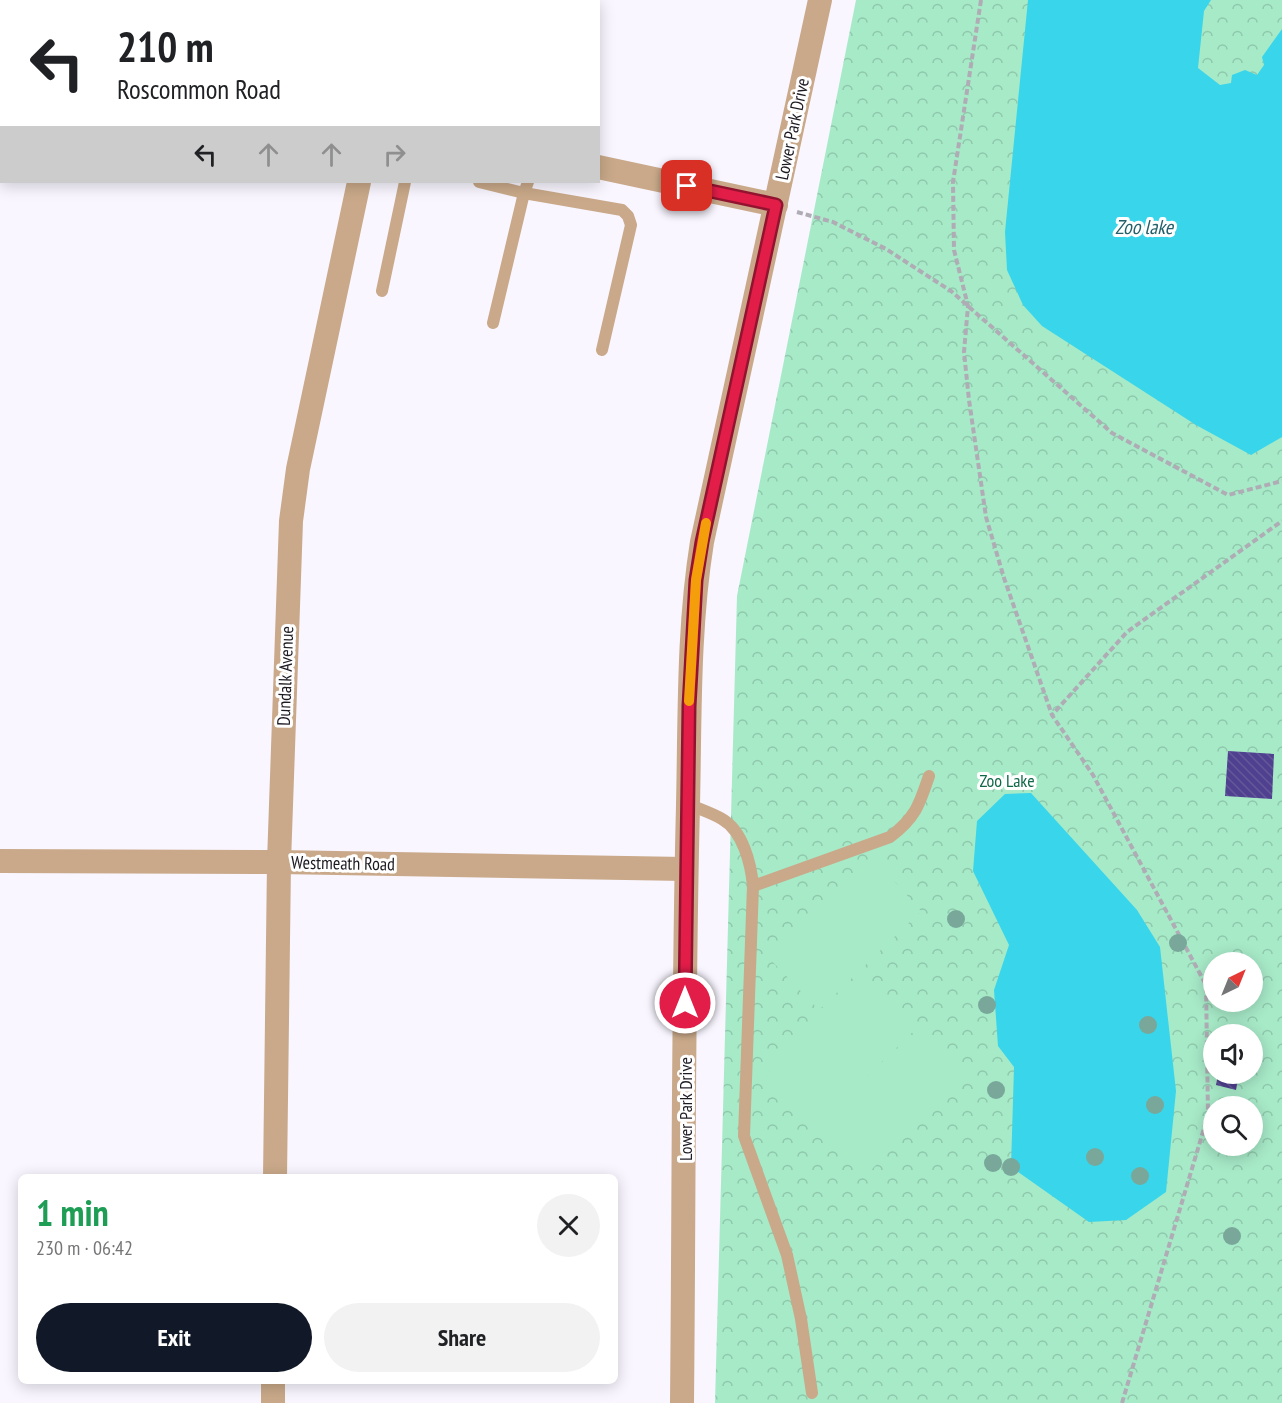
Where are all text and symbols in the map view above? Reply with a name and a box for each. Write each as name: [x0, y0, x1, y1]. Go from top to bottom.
text: 210 m: [117, 19, 214, 74]
icon: left: [18, 24, 96, 102]
text: Roscommon Road: [117, 72, 281, 106]
street label: Lower Park Drive: [770, 76, 814, 182]
icon: left: [189, 138, 222, 171]
icon: ahead: [252, 138, 285, 171]
icon: ahead: [315, 138, 348, 171]
icon: right: [378, 138, 411, 171]
pin: [661, 160, 712, 211]
icon: arrive: [670, 169, 703, 202]
water label: Zoo lake: [1115, 214, 1175, 240]
street label: Dundalk Avenue: [272, 626, 298, 726]
park label: Zoo Lake: [979, 769, 1035, 792]
street label: Westmeath Road: [291, 851, 395, 875]
north arrow: [1203, 952, 1263, 1012]
map controls: [1203, 952, 1263, 1156]
position arrow: [653, 971, 717, 1035]
button: sound: [1203, 1024, 1263, 1084]
street label: Lower Park Drive: [674, 1057, 697, 1161]
button: search: [1203, 1096, 1263, 1156]
text: 1 min: [36, 1189, 109, 1236]
button: close: [537, 1194, 600, 1257]
text: 230 m · 06:42: [36, 1235, 133, 1261]
button: Exit: [36, 1303, 312, 1372]
button: Share: [324, 1303, 600, 1372]

